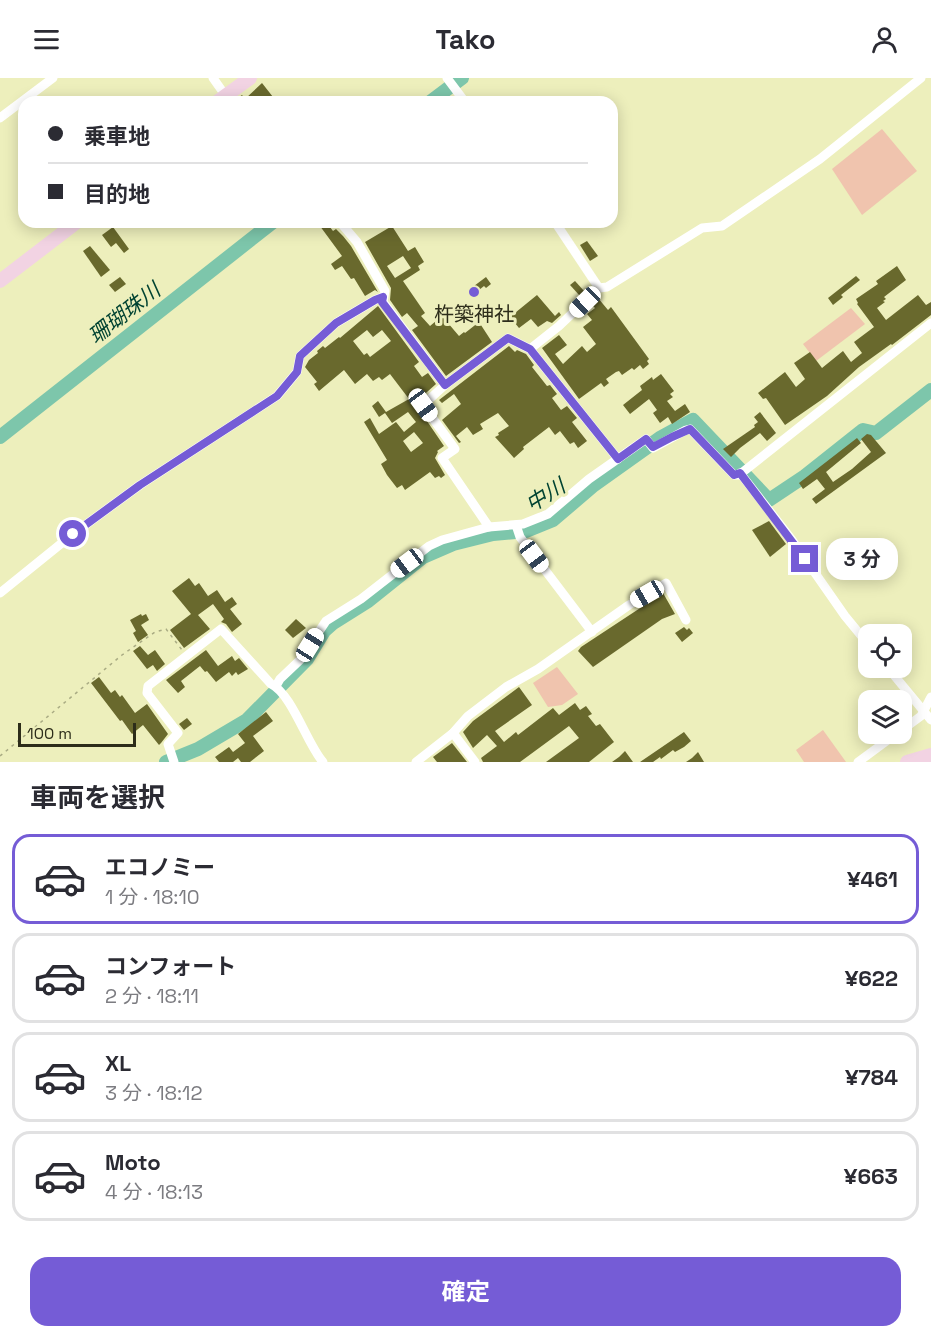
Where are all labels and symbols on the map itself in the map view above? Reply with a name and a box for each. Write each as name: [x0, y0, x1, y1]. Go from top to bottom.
water label: 珊瑚珠川: [83, 275, 167, 349]
car: [566, 283, 604, 321]
marker: 杵築神社: [467, 285, 481, 299]
place label: 杵築神社: [434, 301, 514, 327]
car: [405, 385, 441, 425]
water label: 中川: [520, 471, 572, 518]
route start: [59, 520, 86, 547]
car: [516, 536, 552, 576]
callout: 3 分: [826, 538, 898, 580]
car: [387, 545, 427, 581]
route end: [791, 545, 818, 572]
car: [627, 577, 667, 611]
car: [293, 625, 327, 665]
scale bar: [18, 720, 136, 748]

